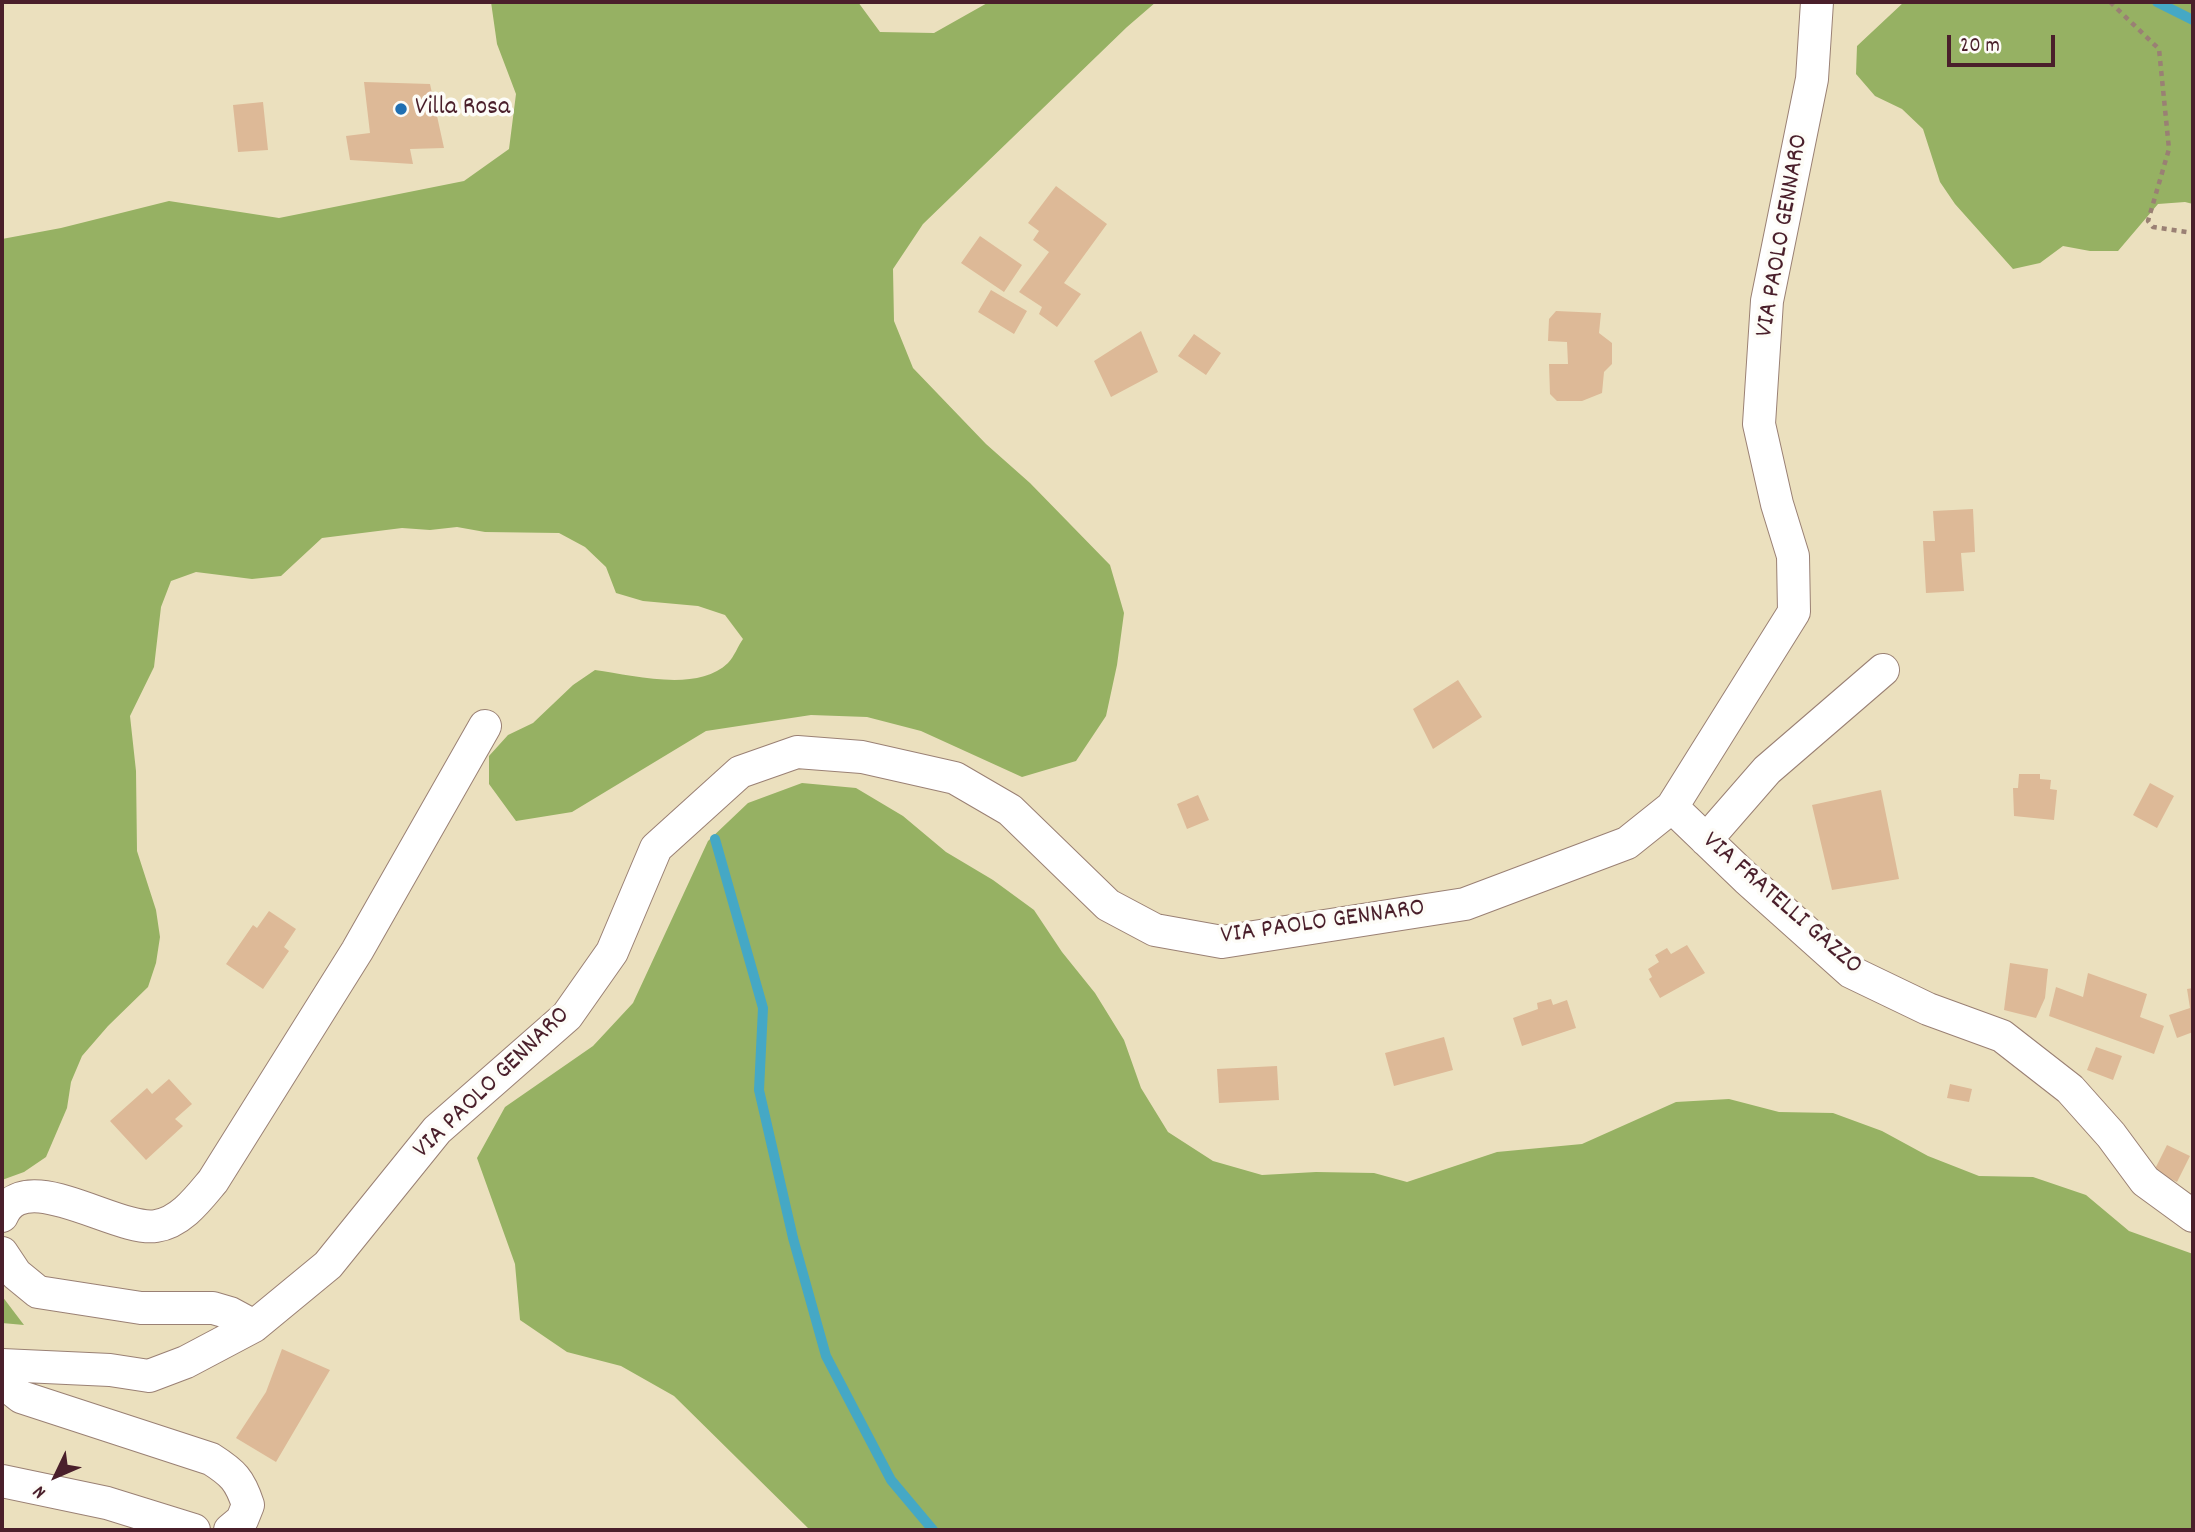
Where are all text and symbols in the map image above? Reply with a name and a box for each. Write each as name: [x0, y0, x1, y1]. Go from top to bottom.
scale bar: [1950, 21, 2058, 65]
text: 20 m: [1960, 32, 2000, 62]
place label: Villa Rosa: [415, 93, 510, 125]
marker: Villa Rosa: [393, 101, 409, 117]
street label: VIA PAOLO GENNARO: [1751, 132, 1817, 340]
street label: VIA FRATELLI GAZZO: [1695, 827, 1867, 983]
street label: VIA PAOLO GENNARO: [1219, 894, 1427, 954]
street label: VIA PAOLO GENNARO: [408, 1001, 578, 1167]
north arrow: [21, 1441, 91, 1511]
text: N: [28, 1478, 54, 1504]

